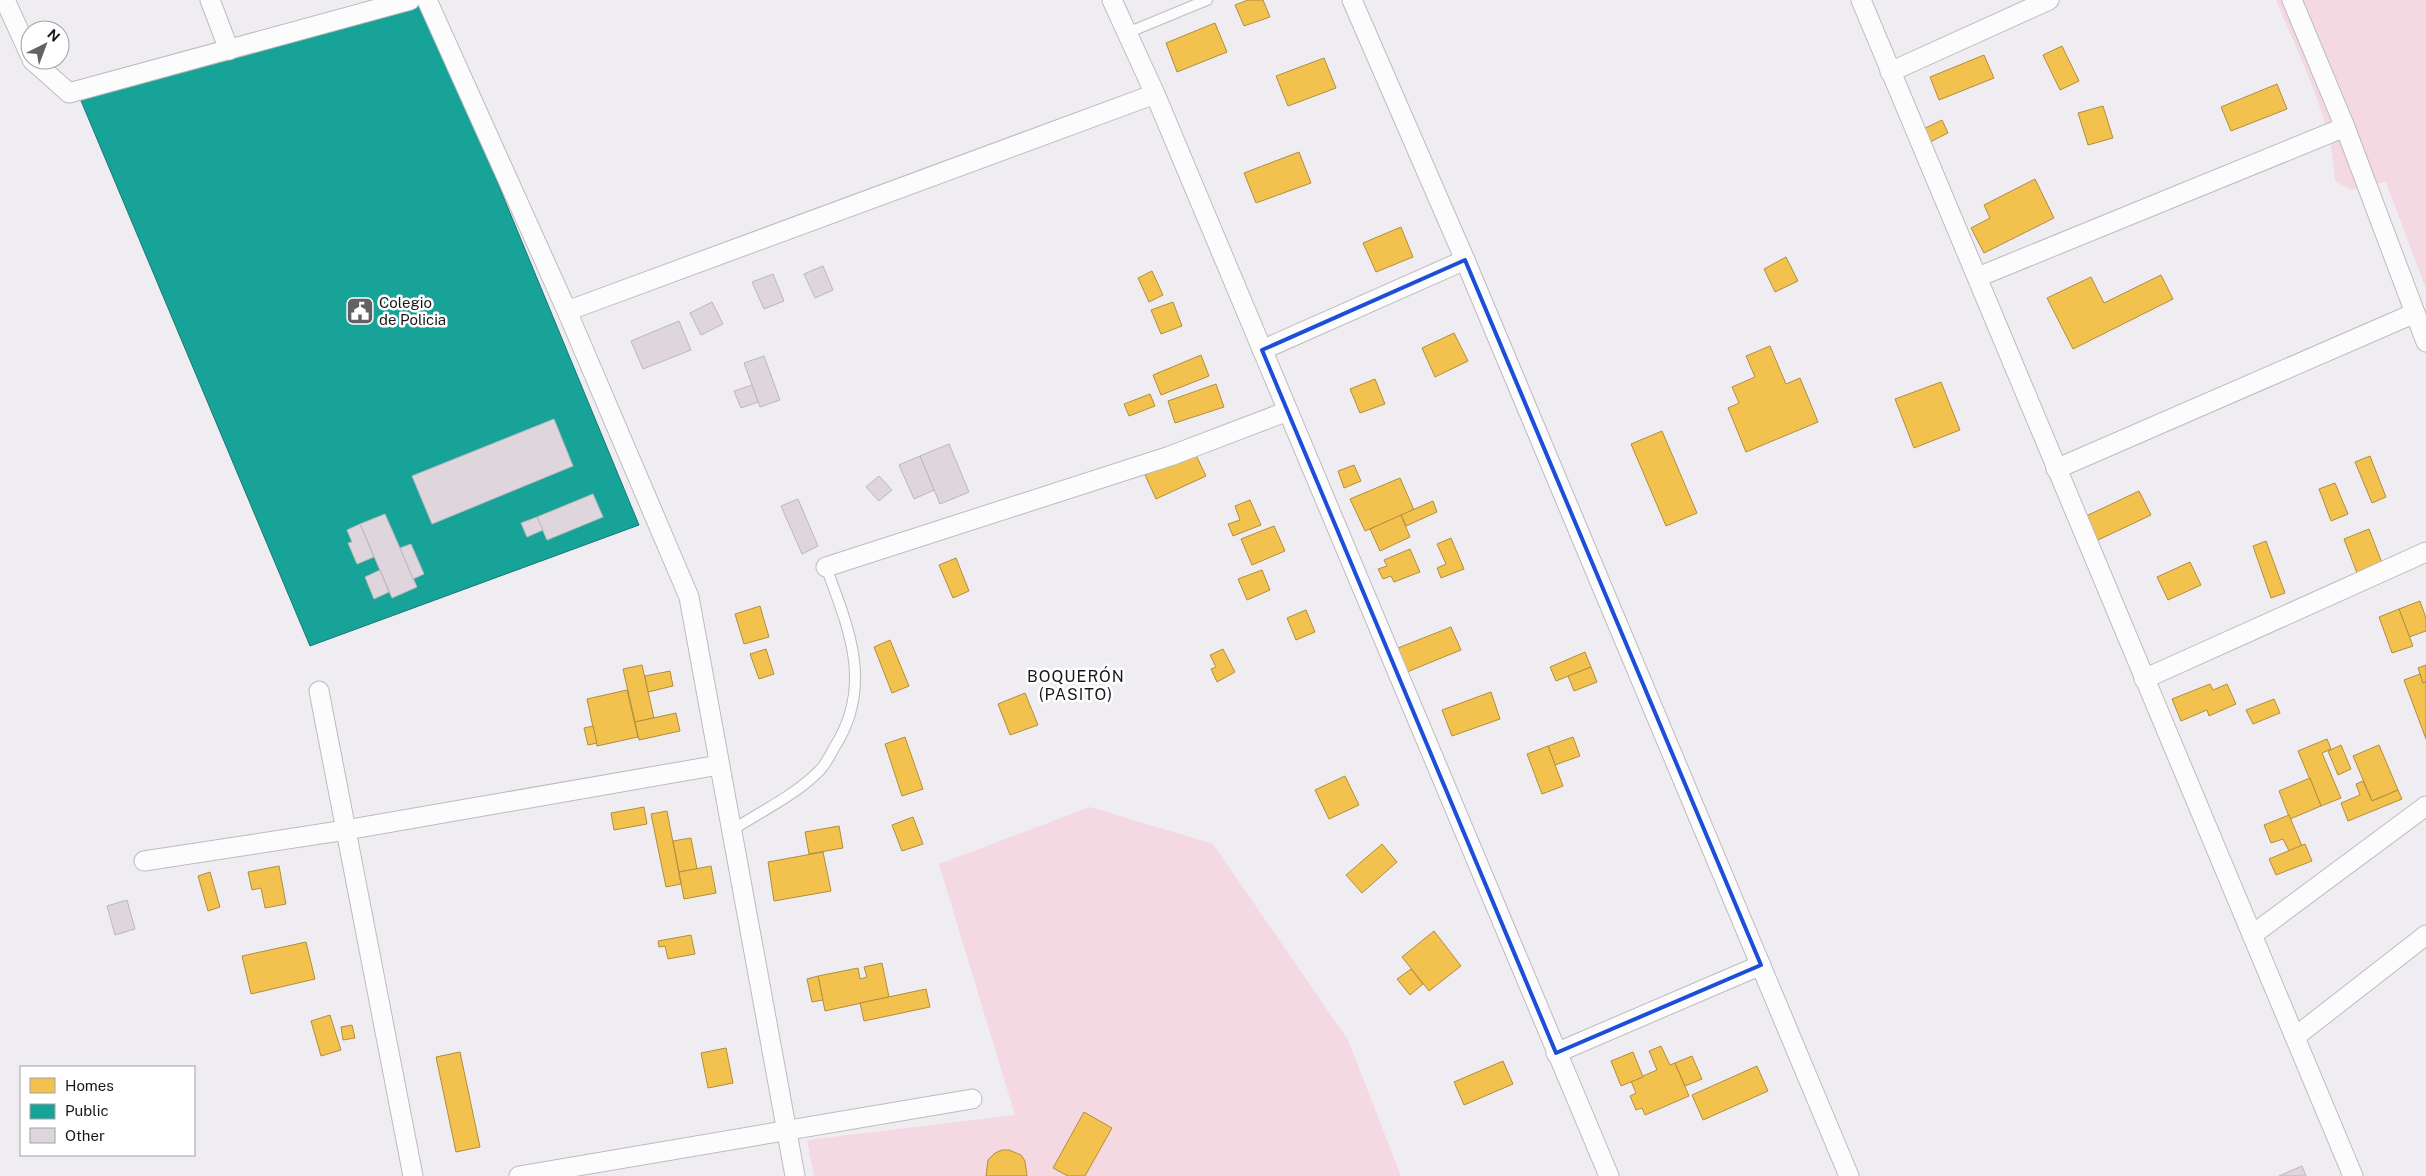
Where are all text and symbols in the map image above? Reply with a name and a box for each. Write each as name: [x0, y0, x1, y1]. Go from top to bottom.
north arrow: [20, 20, 70, 70]
text: N: [44, 26, 63, 45]
place label: Colegio de Policia: [379, 294, 446, 328]
public building icon: Colegio de Policia: [345, 296, 375, 326]
district label: BOQUERÓN (PASITO): [1027, 666, 1125, 704]
legend: [20, 1066, 195, 1156]
text: Homes: [65, 1077, 114, 1094]
text: Public: [65, 1102, 109, 1119]
text: Other: [65, 1127, 105, 1144]

